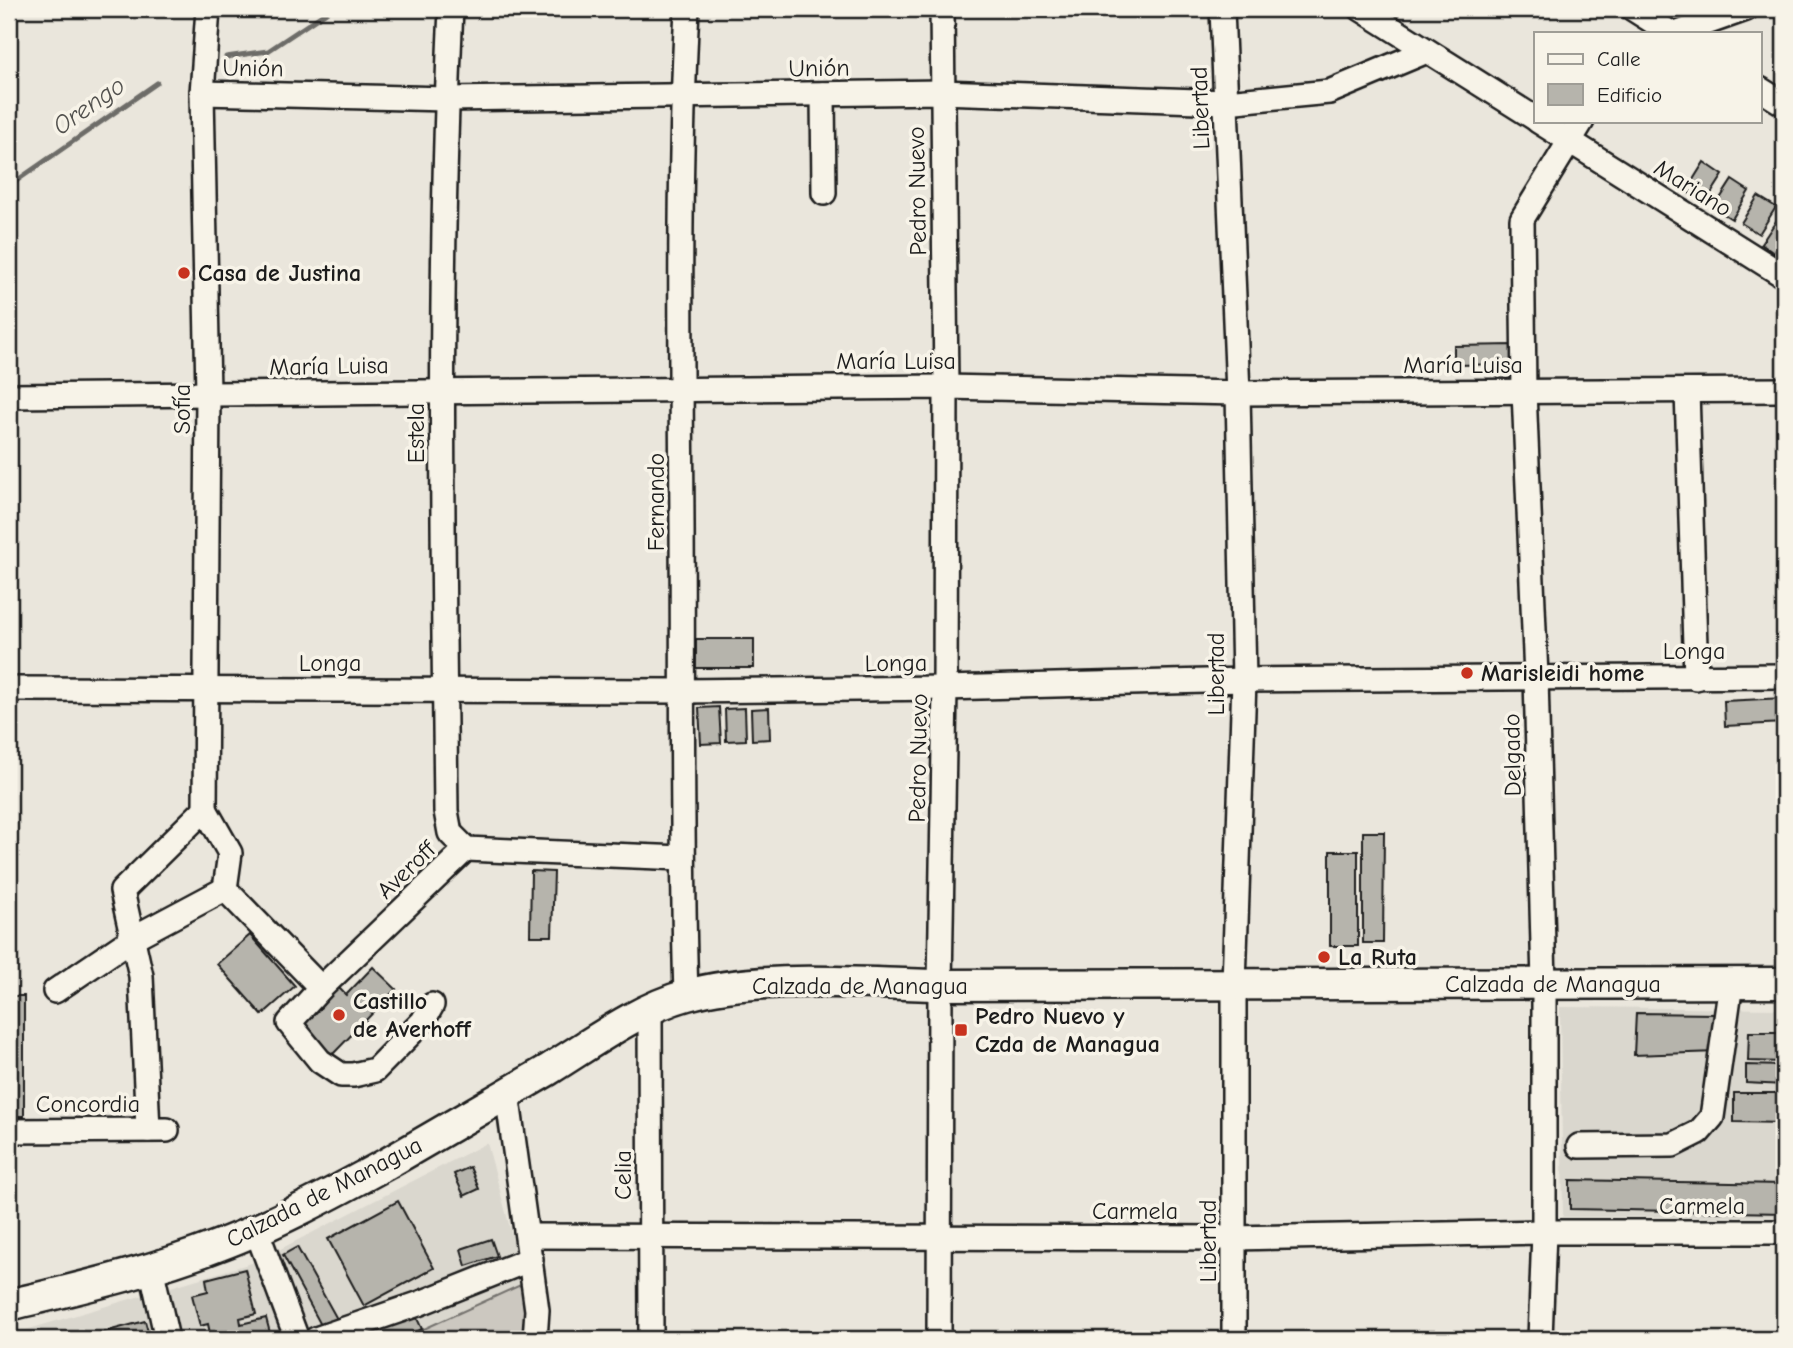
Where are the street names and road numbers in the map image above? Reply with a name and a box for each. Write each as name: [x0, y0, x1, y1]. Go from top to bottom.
street label: Unión: [222, 53, 284, 83]
street label: Unión: [788, 53, 850, 83]
street label: Libertad: [1185, 66, 1215, 150]
street label: Pedro Nuevo: [902, 126, 932, 256]
street label: Mariano: [1649, 153, 1737, 223]
street label: María Luisa: [836, 347, 956, 375]
street label: María Luisa: [269, 351, 389, 381]
street label: María Luisa: [1403, 351, 1523, 379]
street label: Sofía: [168, 384, 196, 434]
street label: Estela: [402, 403, 430, 463]
street label: Fernando: [642, 453, 670, 551]
street label: Libertad: [1202, 632, 1230, 716]
street label: Longa: [1663, 637, 1725, 665]
street label: Longa: [864, 648, 928, 678]
street label: Longa: [299, 649, 361, 677]
street label: Pedro Nuevo: [903, 693, 933, 823]
street label: Delgado: [1497, 713, 1527, 797]
street label: Averoff: [371, 834, 442, 905]
street label: Calzada de Managua: [1445, 970, 1661, 998]
street label: Calzada de Managua: [752, 972, 968, 1000]
street label: Concordia: [36, 1090, 140, 1118]
street label: Calzada de Managua: [221, 1130, 427, 1254]
street label: Celia: [609, 1150, 637, 1200]
street label: Carmela: [1659, 1192, 1745, 1220]
street label: Carmela: [1092, 1197, 1178, 1225]
street label: Libertad: [1194, 1199, 1222, 1283]

